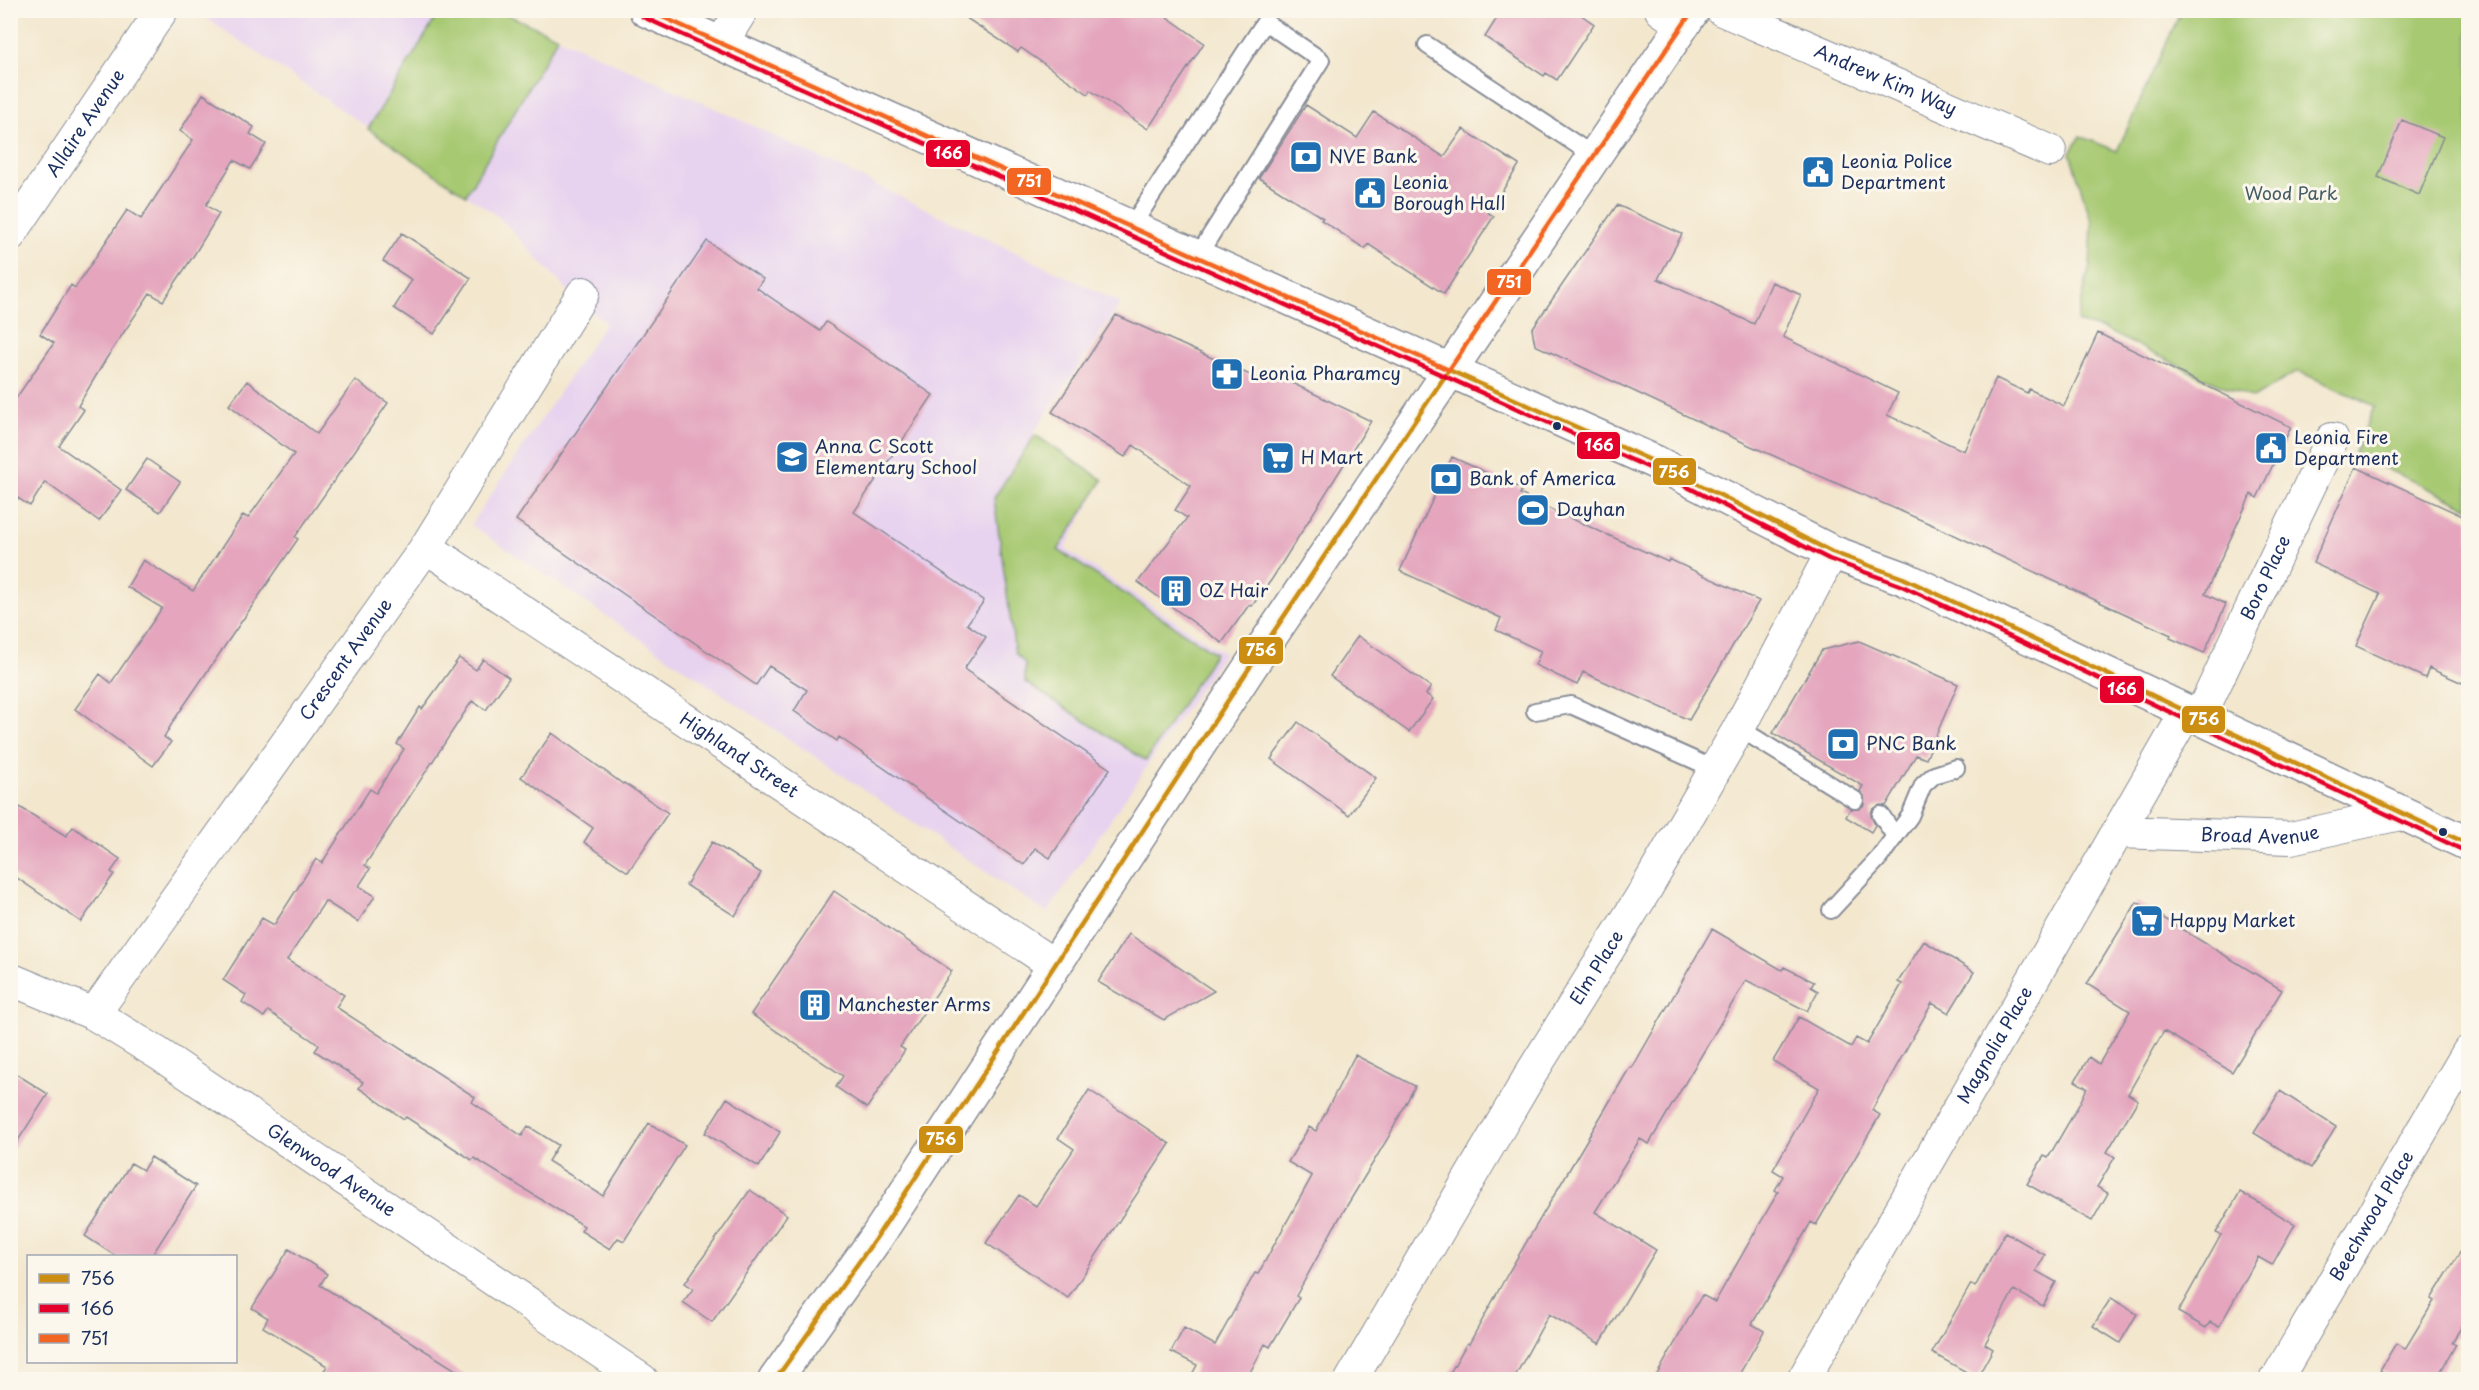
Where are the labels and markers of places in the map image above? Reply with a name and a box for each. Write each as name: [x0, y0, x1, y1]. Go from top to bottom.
bank icon: NVE Bank: [1288, 139, 1324, 175]
place label: NVE Bank: [1329, 142, 1417, 169]
place label: Leonia Police Department: [1841, 147, 1952, 195]
public building icon: Leonia Police Department: [1800, 154, 1836, 190]
place label: Leonia Borough Hall: [1393, 168, 1505, 216]
public building icon: Leonia Borough Hall: [1352, 175, 1388, 211]
pharmacy icon: Leonia Pharamcy: [1209, 356, 1245, 392]
place label: Leonia Pharamcy: [1250, 359, 1401, 386]
unlabelled marker: [1551, 420, 1563, 432]
place label: Leonia Fire Department: [2294, 423, 2399, 471]
public building icon: Leonia Fire Department: [2253, 430, 2289, 466]
place label: Anna C Scott Elementary School: [815, 432, 977, 480]
school or university icon: Anna C Scott Elementary School: [774, 439, 810, 475]
supermarket icon: H Mart: [1260, 440, 1296, 476]
place label: H Mart: [1301, 443, 1363, 470]
bank icon: Bank of America: [1428, 461, 1464, 497]
place label: Bank of America: [1469, 464, 1616, 491]
sports icon: Dayhan: [1515, 492, 1551, 528]
place label: Dayhan: [1556, 495, 1625, 522]
building icon: OZ Hair: [1158, 573, 1194, 609]
place label: OZ Hair: [1199, 576, 1269, 603]
bank icon: PNC Bank: [1825, 726, 1861, 762]
place label: PNC Bank: [1866, 729, 1957, 756]
unlabelled marker: [2437, 826, 2449, 838]
supermarket icon: Happy Market: [2129, 903, 2165, 939]
place label: Happy Market: [2170, 906, 2295, 933]
building icon: Manchester Arms: [797, 987, 833, 1023]
place label: Manchester Arms: [838, 990, 990, 1017]

